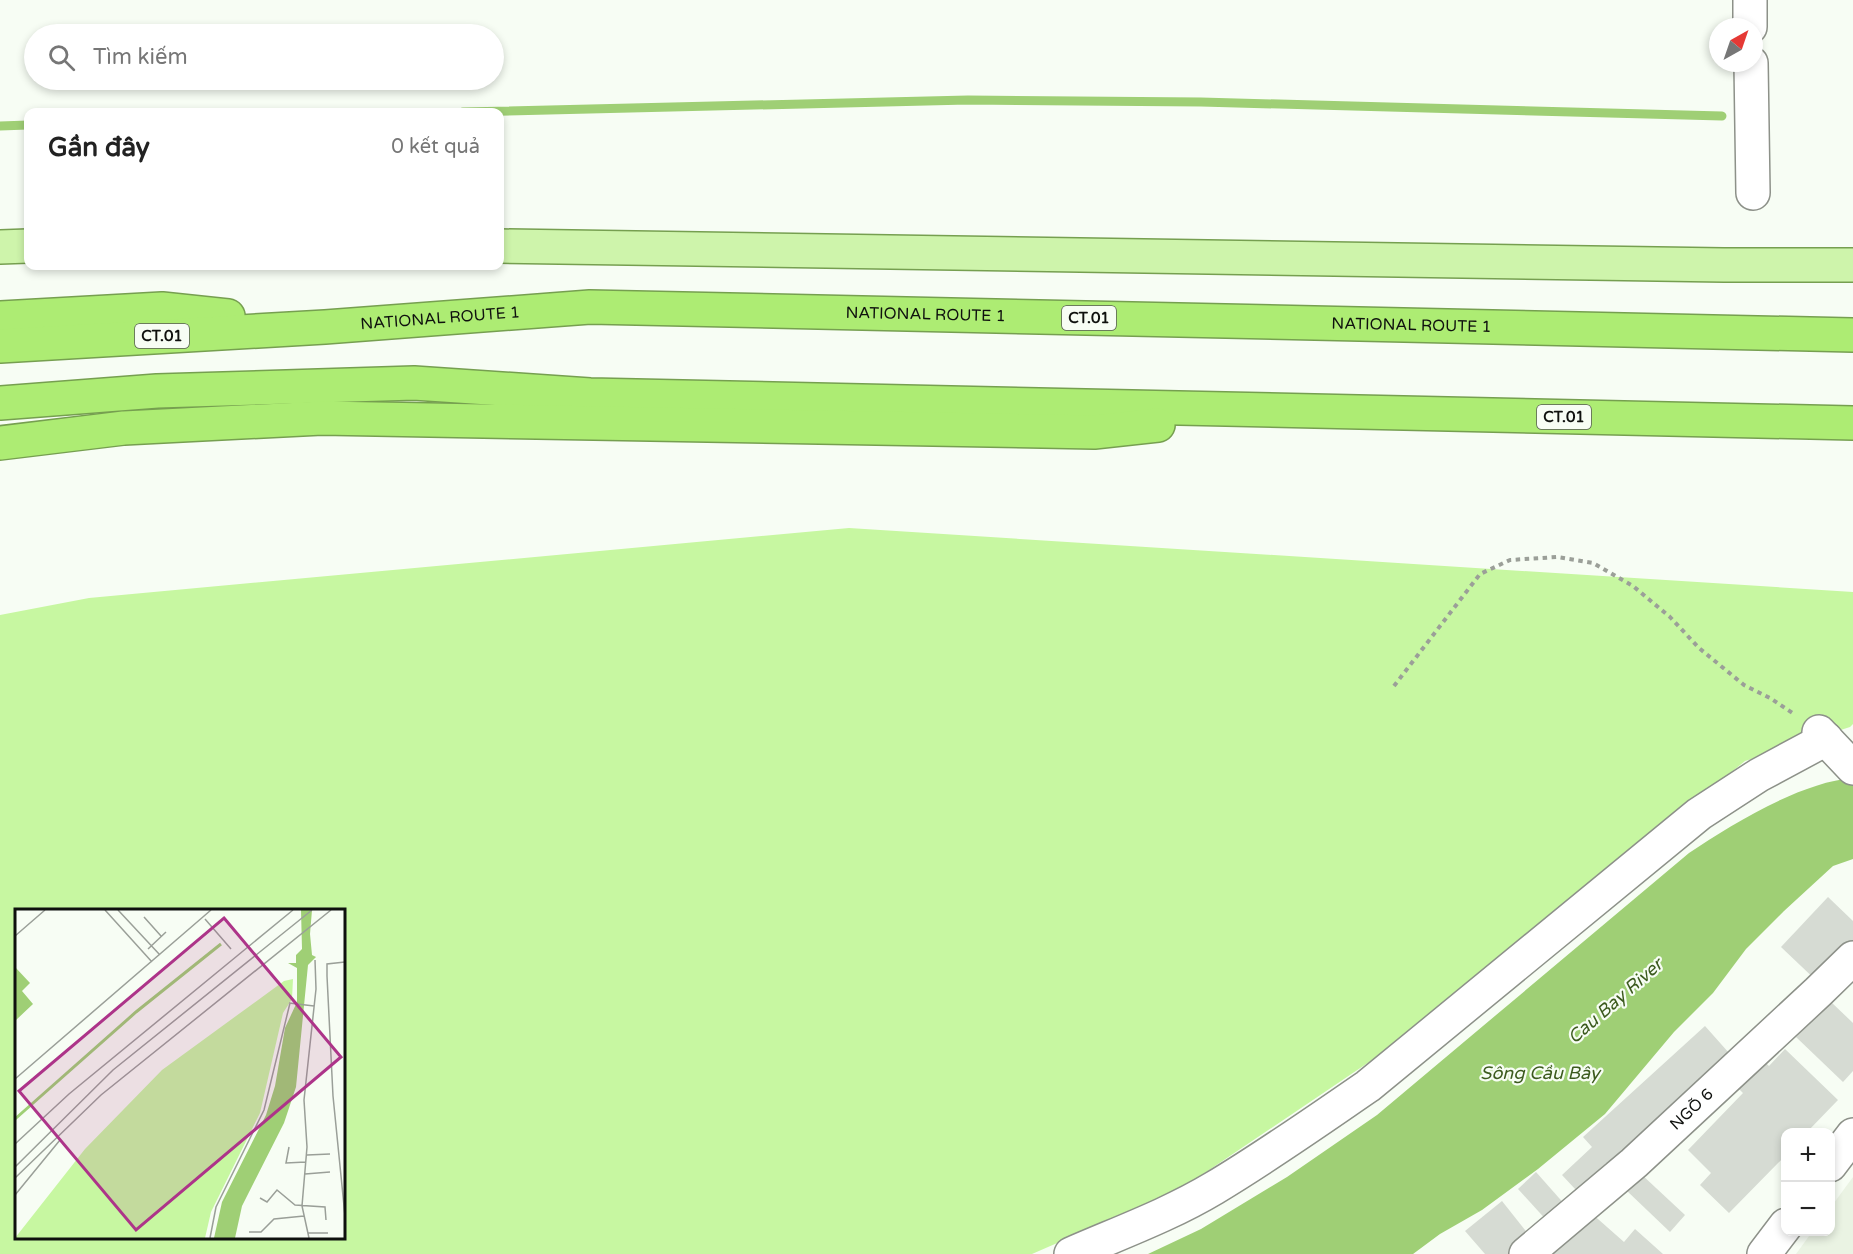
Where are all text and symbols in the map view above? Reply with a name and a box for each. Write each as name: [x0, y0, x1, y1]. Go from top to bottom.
north arrow: [1709, 18, 1763, 72]
search box: [24, 24, 504, 90]
icon: search: [45, 41, 78, 74]
text: Tìm kiếm: [93, 44, 188, 70]
text: Gần đây: [48, 132, 150, 163]
text: 0 kết quả: [391, 135, 480, 159]
street label: NATIONAL ROUTE 1: [360, 302, 521, 334]
street label: NATIONAL ROUTE 1: [845, 303, 1006, 326]
road number: CT.01: [1062, 306, 1116, 330]
street label: NATIONAL ROUTE 1: [1331, 313, 1492, 337]
road number: CT.01: [135, 324, 189, 348]
road number: CT.01: [1537, 405, 1591, 429]
inset map: [15, 909, 345, 1239]
water label: Cau Bay River: [1563, 952, 1669, 1048]
water label: Sông Cầu Bây: [1480, 1062, 1602, 1084]
street label: NGÕ 6: [1666, 1084, 1718, 1134]
map controls: [1781, 1128, 1835, 1236]
button: +: [1781, 1128, 1835, 1182]
button: −: [1781, 1182, 1835, 1236]

